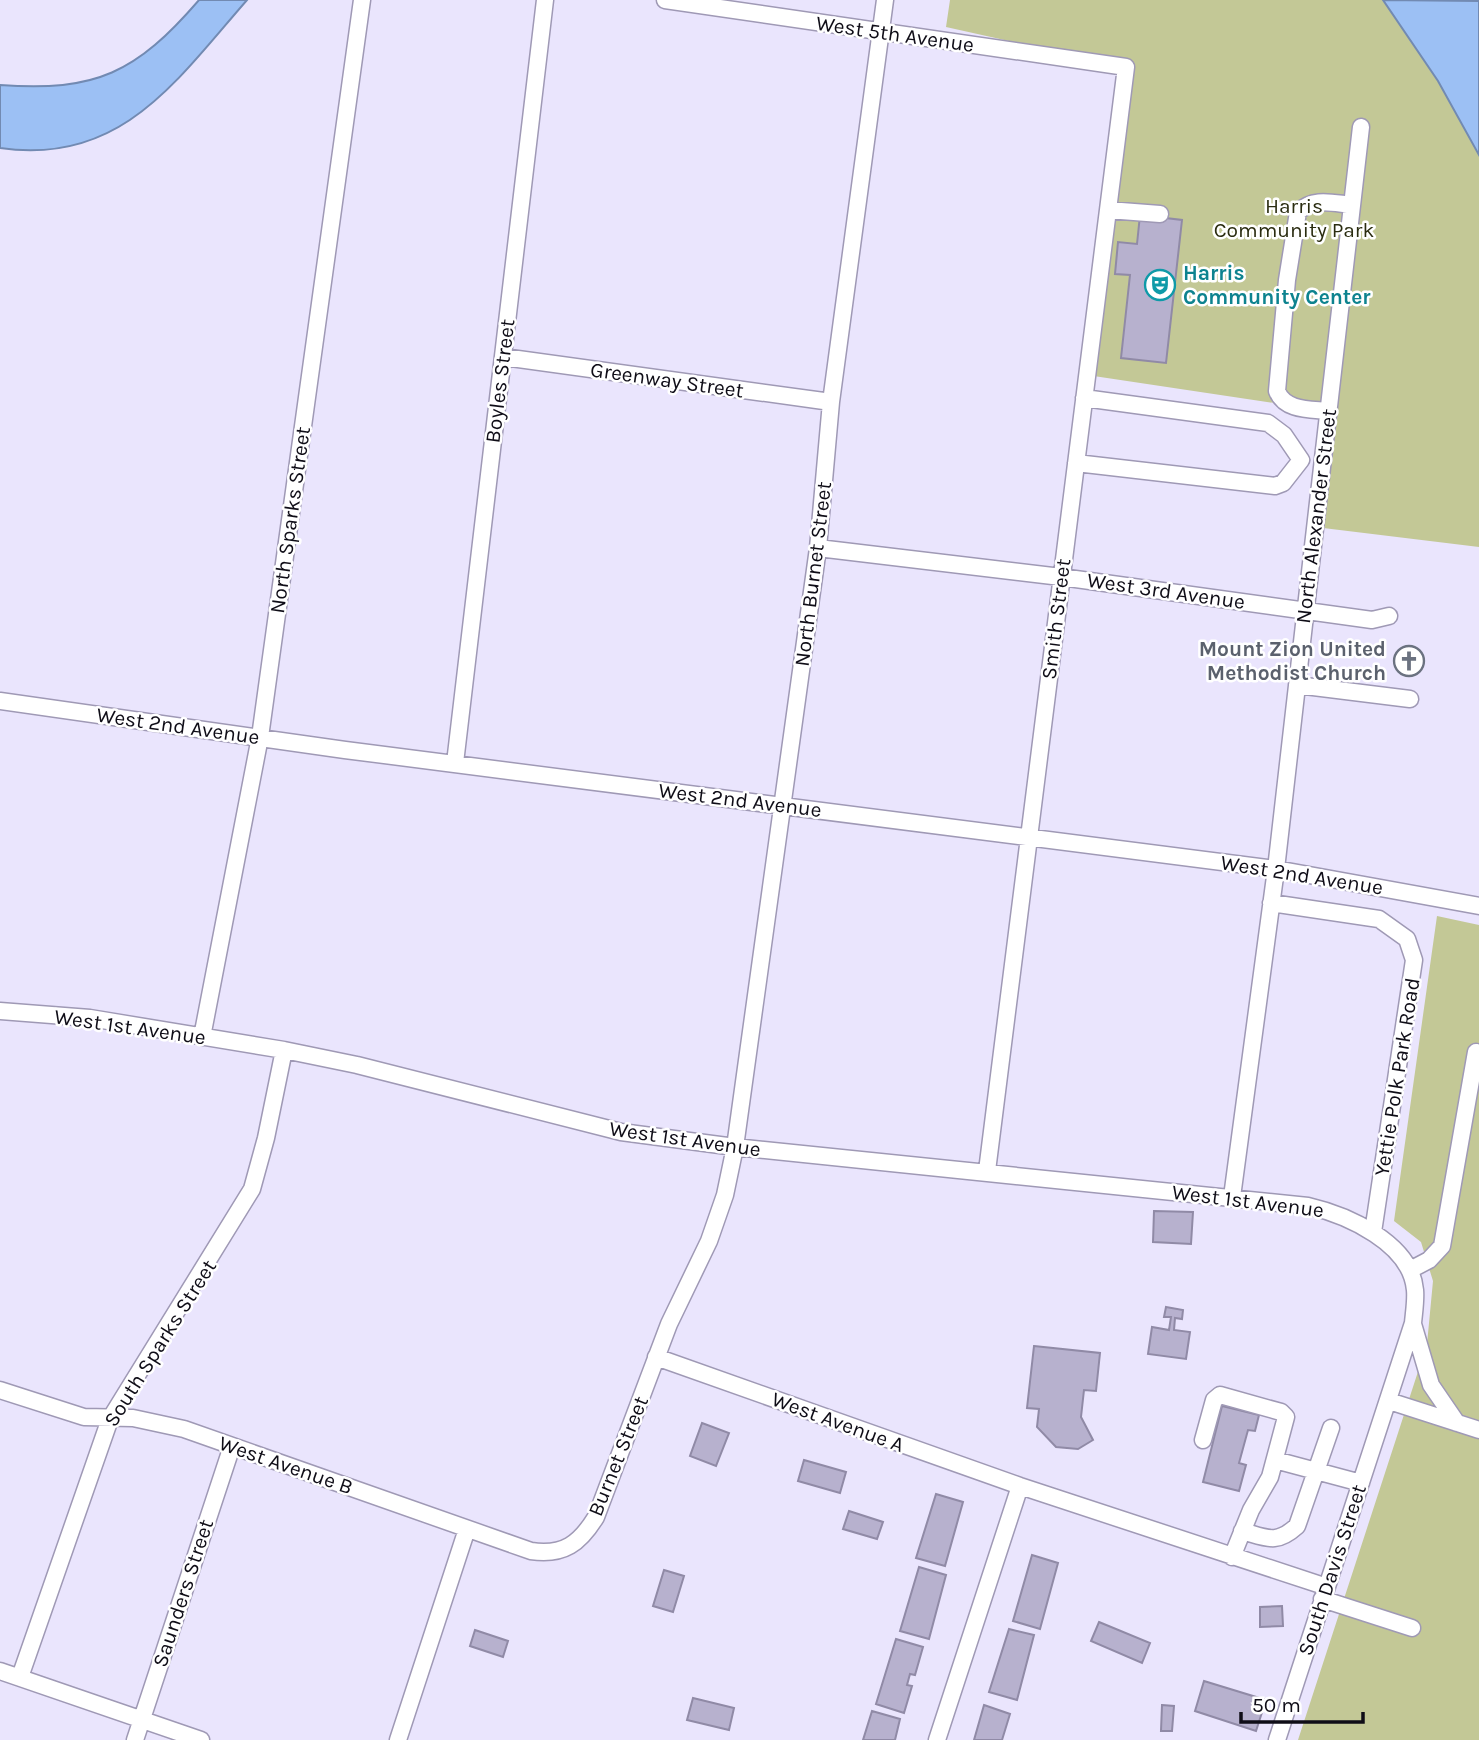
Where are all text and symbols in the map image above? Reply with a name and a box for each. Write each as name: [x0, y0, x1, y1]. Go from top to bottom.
street label: West 5th Avenue: [814, 11, 976, 57]
park label: Harris Community Park: [1214, 194, 1374, 242]
place label: Harris Community Center: [1183, 261, 1371, 309]
theatre icon: Harris Community Center: [1143, 268, 1177, 302]
street label: Boyles Street: [480, 318, 520, 444]
street label: Greenway Street: [589, 357, 745, 403]
street label: North Alexander Street: [1291, 407, 1341, 625]
street label: North Sparks Street: [265, 425, 315, 615]
street label: North Burnet Street: [790, 480, 836, 668]
street label: Smith Street: [1037, 557, 1075, 681]
street label: West 3rd Avenue: [1085, 568, 1247, 614]
place label: Mount Zion United Methodist Church: [1199, 637, 1386, 685]
church icon: Mount Zion United Methodist Church: [1392, 644, 1426, 678]
street label: West 2nd Avenue: [95, 703, 261, 749]
street label: West 2nd Avenue: [657, 778, 823, 822]
street label: West 2nd Avenue: [1219, 850, 1385, 900]
street label: Yettie Polk Park Road: [1369, 976, 1425, 1178]
street label: West 1st Avenue: [53, 1004, 207, 1050]
street label: West 1st Avenue: [608, 1116, 762, 1162]
street label: West 1st Avenue: [1171, 1180, 1325, 1222]
street label: South Sparks Street: [99, 1255, 221, 1431]
street label: West Avenue A: [769, 1387, 907, 1457]
street label: Burnet Street: [583, 1392, 653, 1520]
street label: West Avenue B: [216, 1431, 356, 1499]
street label: South Davis Street: [1293, 1481, 1371, 1659]
street label: Saunders Street: [148, 1516, 218, 1670]
scale bar: [1241, 1680, 1364, 1724]
text: 50 m: [1252, 1693, 1301, 1717]

